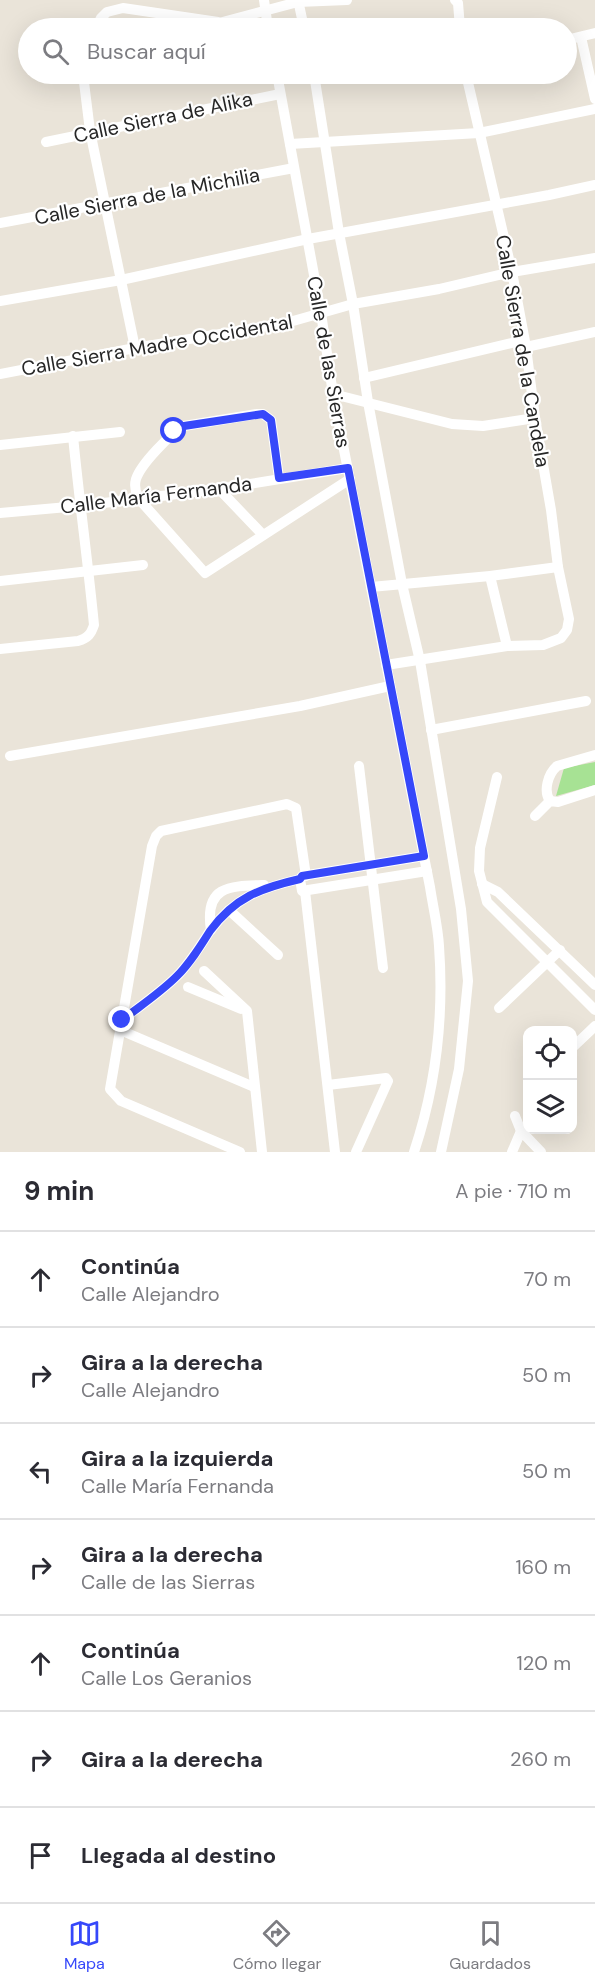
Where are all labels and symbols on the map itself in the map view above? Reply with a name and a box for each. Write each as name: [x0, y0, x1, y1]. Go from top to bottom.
street label: Calle Sierra de Alika: [71, 85, 255, 149]
street label: Calle Sierra de la Michilia: [32, 161, 262, 231]
street label: Calle Sierra de la Candela: [490, 233, 556, 469]
street label: Calle de las Sierras: [301, 274, 357, 450]
street label: Calle Sierra Madre Occidental: [19, 308, 295, 382]
route start: [160, 417, 186, 443]
street label: Calle María Fernanda: [59, 470, 253, 520]
route end: [108, 1006, 134, 1032]

